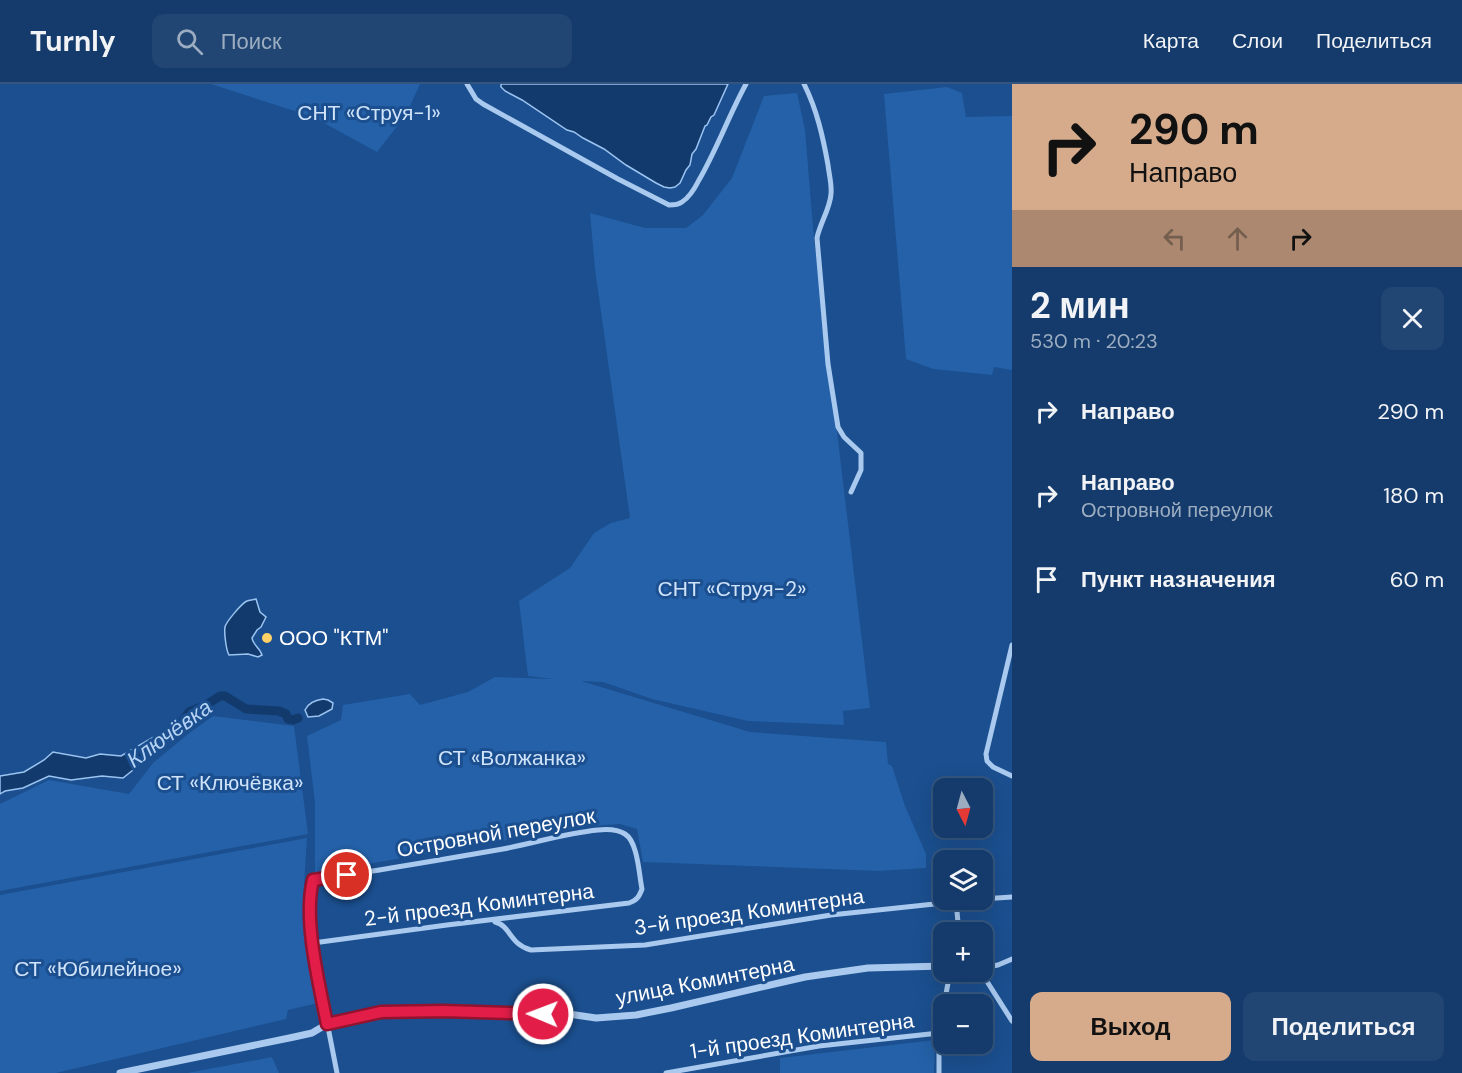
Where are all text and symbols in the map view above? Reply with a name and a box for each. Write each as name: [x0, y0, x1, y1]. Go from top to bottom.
search box: [152, 14, 572, 68]
text: Turnly: [30, 23, 116, 60]
icon: search: [173, 25, 206, 58]
text: Поиск: [221, 27, 282, 56]
text: Карта: [1143, 27, 1199, 55]
text: Слои: [1232, 27, 1283, 55]
text: Поделиться: [1316, 27, 1432, 55]
park label: СНТ «Струя-1»: [297, 99, 441, 127]
text: 290 m: [1129, 102, 1259, 157]
icon: right: [1030, 108, 1108, 186]
text: Направо: [1129, 155, 1237, 190]
icon: left: [1158, 222, 1191, 255]
icon: ahead: [1221, 222, 1254, 255]
icon: right: [1284, 222, 1317, 255]
text: 2 мин: [1030, 282, 1130, 329]
button: close: [1381, 287, 1444, 350]
text: 530 m · 20:23: [1030, 328, 1158, 354]
icon: right: [1030, 395, 1063, 428]
text: Направо: [1081, 397, 1175, 426]
text: 290 m: [1377, 397, 1444, 426]
text: Направо: [1081, 468, 1175, 497]
icon: right: [1030, 479, 1063, 512]
text: 180 m: [1383, 481, 1444, 510]
text: Островной переулок: [1081, 497, 1273, 523]
icon: arrive: [1030, 563, 1063, 596]
text: Пункт назначения: [1081, 565, 1276, 594]
text: 60 m: [1390, 565, 1444, 594]
park label: СНТ «Струя-2»: [657, 575, 807, 603]
place label: ООО "КТМ": [279, 624, 388, 652]
marker: ООО "КТМ": [260, 631, 274, 645]
water label: Ключёвка: [121, 693, 218, 774]
park label: СТ «Волжанка»: [438, 744, 586, 772]
park label: СТ «Ключёвка»: [157, 769, 303, 797]
north arrow: [933, 778, 993, 838]
map controls: [933, 778, 993, 1054]
street label: Островной переулок: [395, 802, 598, 864]
pin: [321, 849, 372, 900]
button: layers: [933, 850, 993, 910]
icon: arrive: [330, 858, 363, 891]
street label: 2-й проезд Коминтерна: [362, 877, 596, 933]
street label: 3-й проезд Коминтерна: [632, 882, 866, 942]
button: +: [933, 922, 993, 982]
street label: улица Коминтерна: [613, 950, 797, 1012]
park label: СТ «Юбилейное»: [14, 955, 182, 983]
position arrow: [511, 982, 575, 1046]
button: Выход: [1030, 992, 1231, 1061]
button: Поделиться: [1243, 992, 1444, 1061]
button: −: [933, 994, 993, 1054]
street label: 1-й проезд Коминтерна: [688, 1006, 916, 1066]

